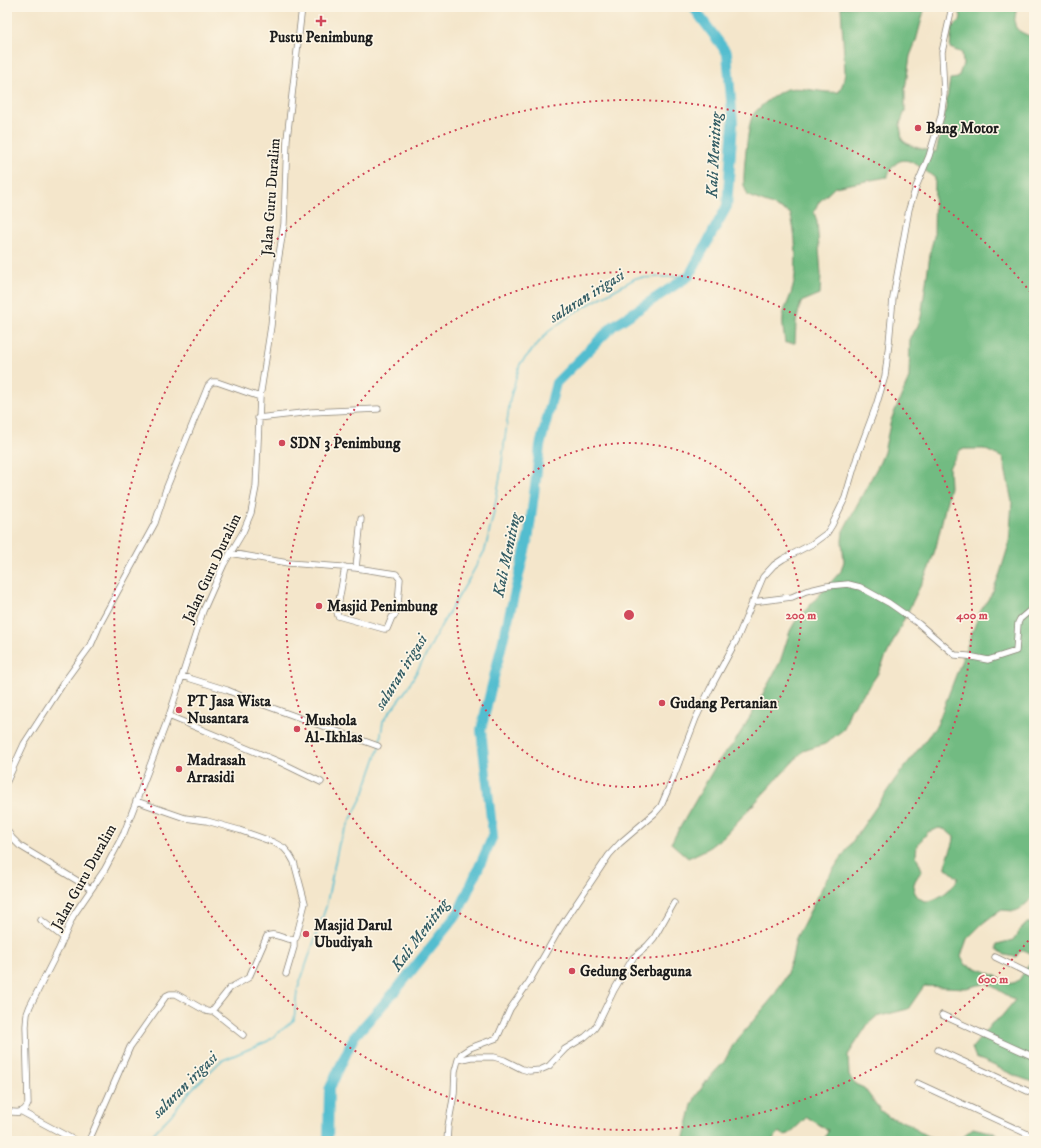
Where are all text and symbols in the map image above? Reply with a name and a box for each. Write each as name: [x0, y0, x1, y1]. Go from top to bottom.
marker: Pustu Penimbung: [315, 15, 327, 27]
place label: Pustu Penimbung: [269, 28, 373, 47]
water label: Kali Meniting: [702, 110, 726, 199]
place label: Bang Motor: [926, 119, 999, 138]
marker: Bang Motor: [913, 123, 923, 133]
street label: Jalan Guru Duralim: [257, 138, 285, 258]
water label: saluran irigasi: [545, 265, 629, 328]
place label: SDN 3 Penimbung: [290, 434, 401, 453]
marker: SDN 3 Penimbung: [277, 438, 287, 448]
water label: Kali Meniting: [488, 510, 526, 600]
street label: Jalan Guru Duralim: [178, 511, 245, 627]
place label: Masjid Penimbung: [327, 597, 438, 616]
marker: Masjid Penimbung: [314, 601, 324, 611]
centre of rings: [622, 608, 636, 622]
text: 200 m: [786, 608, 816, 623]
text: 400 m: [955, 608, 988, 623]
water label: saluran irigasi: [369, 630, 432, 714]
place label: PT Jasa Wista Nusantara: [187, 692, 272, 728]
place label: Gudang Pertanian: [670, 694, 777, 713]
marker: Gudang Pertanian: [657, 698, 667, 708]
marker: PT Jasa Wista Nusantara: [174, 705, 184, 715]
place label: Mushola Al-Ikhlas: [304, 711, 363, 747]
marker: Mushola Al-Ikhlas: [292, 724, 302, 734]
place label: Madrasah Arrasidi: [186, 751, 246, 787]
marker: Madrasah Arrasidi: [174, 764, 184, 774]
street label: Jalan Guru Duralim: [46, 821, 121, 935]
water label: Kali Meniting: [386, 894, 455, 976]
place label: Masjid Darul Ubudiyah: [314, 916, 393, 952]
marker: Masjid Darul Ubudiyah: [301, 929, 311, 939]
place label: Gedung Serbaguna: [580, 962, 692, 981]
marker: Gedung Serbaguna: [567, 966, 577, 976]
text: 600 m: [978, 972, 1008, 987]
water label: saluran irigasi: [147, 1047, 223, 1123]

